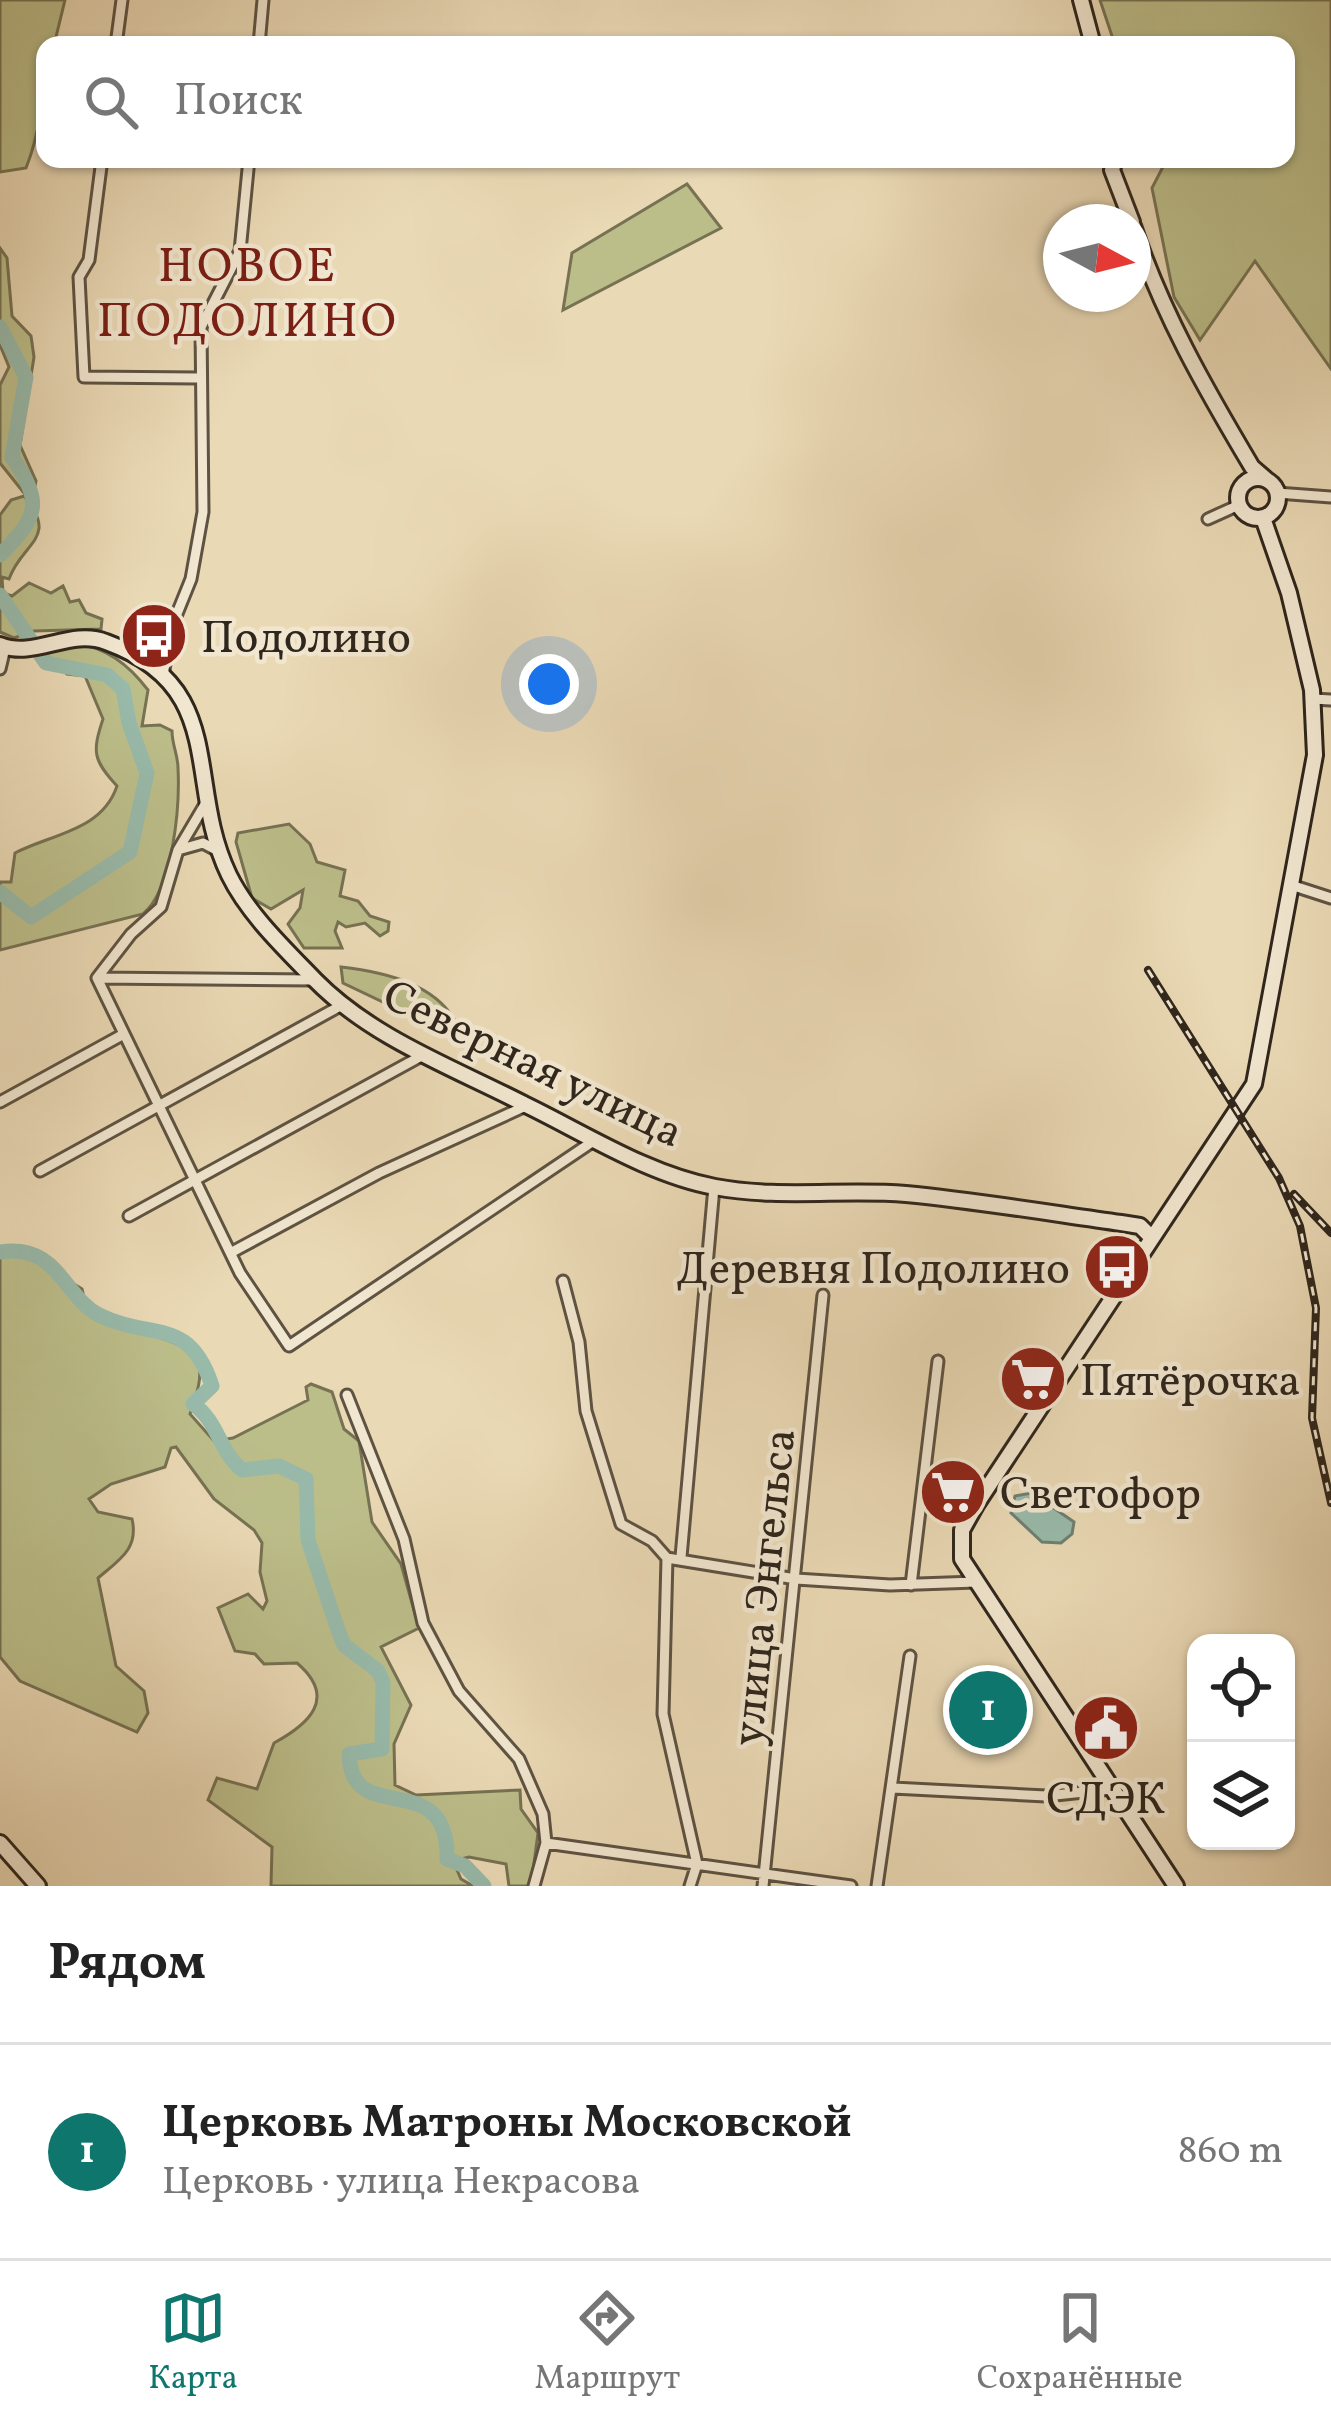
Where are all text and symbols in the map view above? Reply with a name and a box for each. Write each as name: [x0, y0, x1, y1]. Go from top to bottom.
search box: [36, 36, 1295, 168]
icon: search: [78, 69, 144, 135]
text: Поиск: [174, 71, 303, 134]
north arrow: [1043, 204, 1151, 312]
district label: НОВОЕ ПОДОЛИНО: [97, 235, 399, 357]
bus stop icon: Подолино: [119, 601, 189, 671]
place label: Подолино: [201, 609, 411, 672]
your location: [519, 654, 579, 714]
street label: Северная улица: [371, 966, 693, 1166]
bus stop icon: Деревня Подолино: [1082, 1232, 1152, 1302]
place label: Деревня Подолино: [676, 1240, 1070, 1303]
supermarket icon: Пятёрочка: [998, 1344, 1068, 1414]
place label: Пятёрочка: [1080, 1352, 1301, 1415]
street label: улица Энгельса: [718, 1426, 814, 1749]
supermarket icon: Светофор: [918, 1457, 988, 1527]
place label: Светофор: [1000, 1465, 1201, 1528]
map controls: [1187, 1634, 1295, 1850]
button: locate: [1187, 1634, 1295, 1742]
pin: 1: [949, 1665, 1027, 1755]
public building icon: СДЭК: [1071, 1693, 1141, 1763]
button: layers: [1187, 1742, 1295, 1850]
place label: СДЭК: [1046, 1770, 1166, 1833]
text: Рядом: [48, 1929, 206, 2000]
text: Церковь Матроны Московской: [162, 2093, 852, 2156]
text: 1: [79, 2125, 95, 2179]
text: 860 m: [1178, 2125, 1283, 2179]
text: Церковь · улица Некрасова: [162, 2156, 640, 2210]
tab: Карта: [148, 2285, 238, 2403]
tab: Маршрут: [535, 2285, 680, 2403]
tab: Сохранённые: [977, 2285, 1183, 2403]

